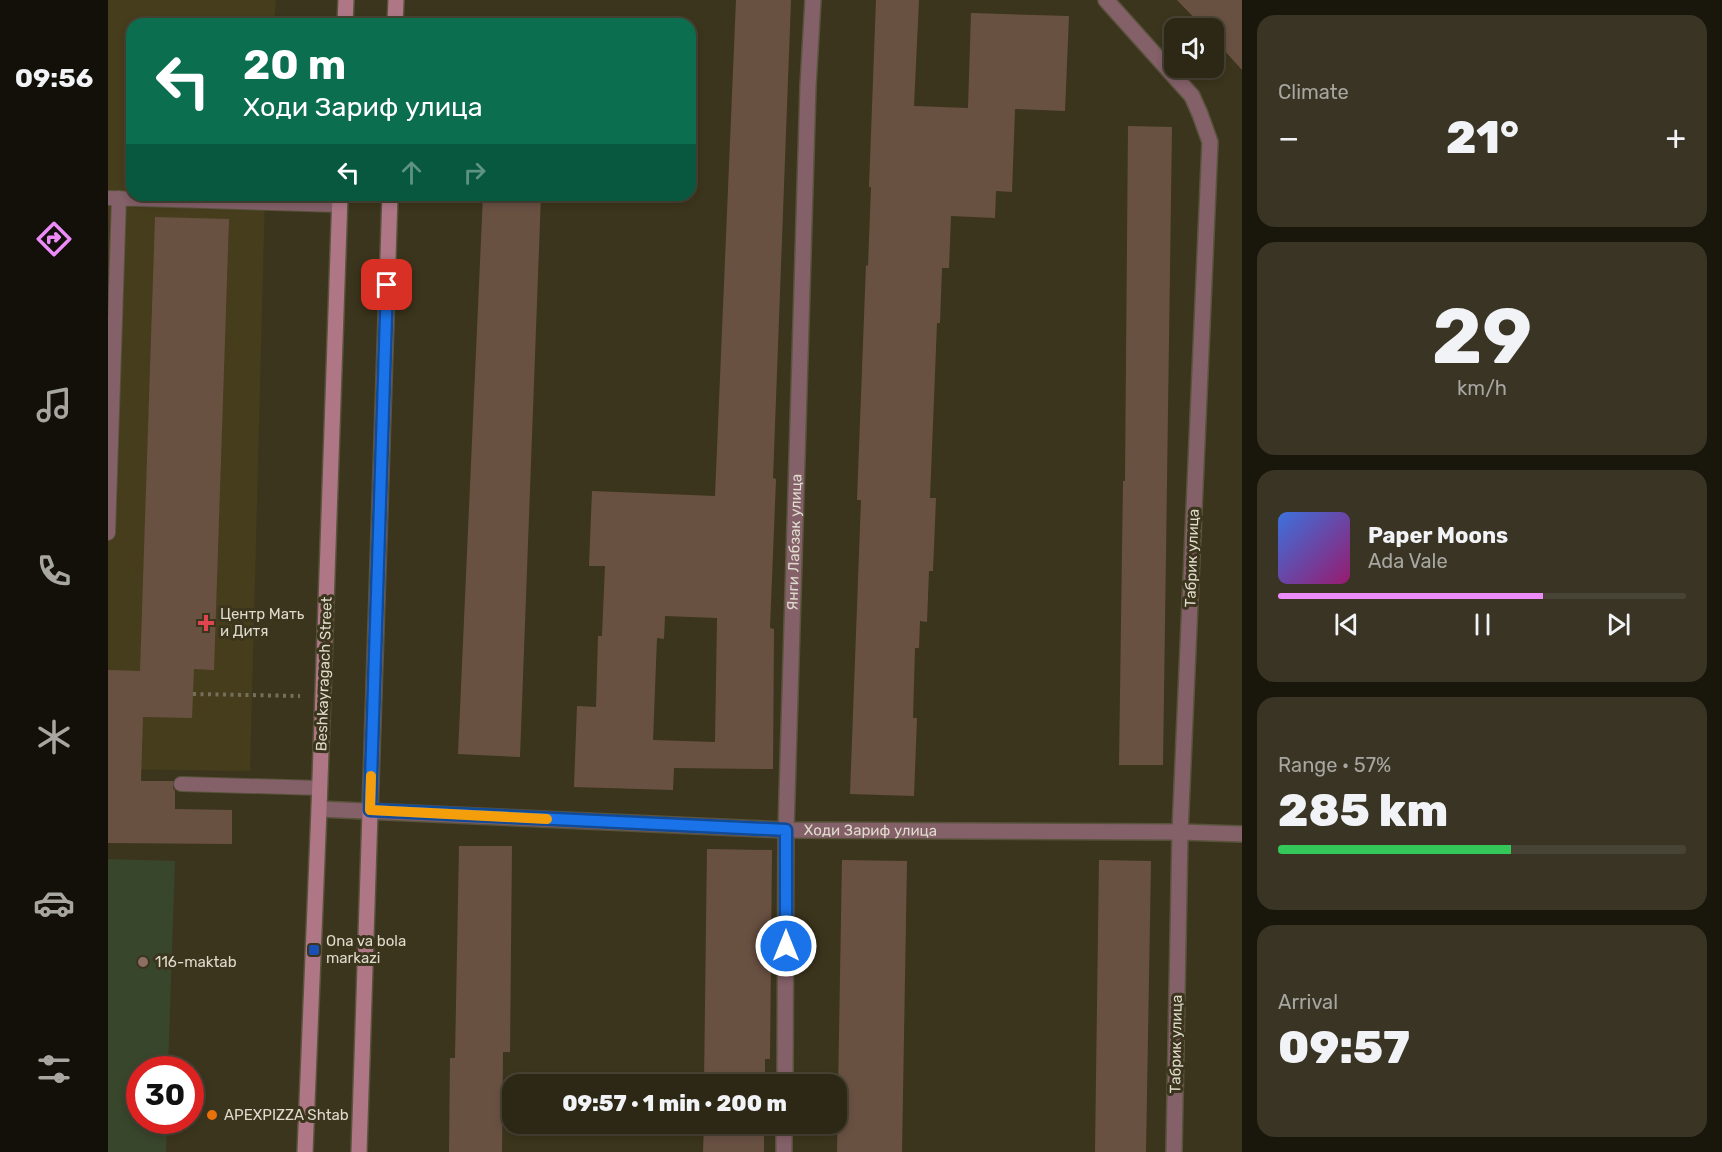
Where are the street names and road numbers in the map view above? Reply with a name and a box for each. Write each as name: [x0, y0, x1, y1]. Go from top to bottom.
street label: Янги Лабзак улица: [783, 474, 806, 611]
street label: Табрик улица: [1181, 508, 1203, 608]
street label: Beshkayragach Street: [312, 596, 336, 752]
street label: Ходи Зариф улица: [804, 821, 937, 840]
street label: Табрик улица: [1166, 995, 1186, 1093]

